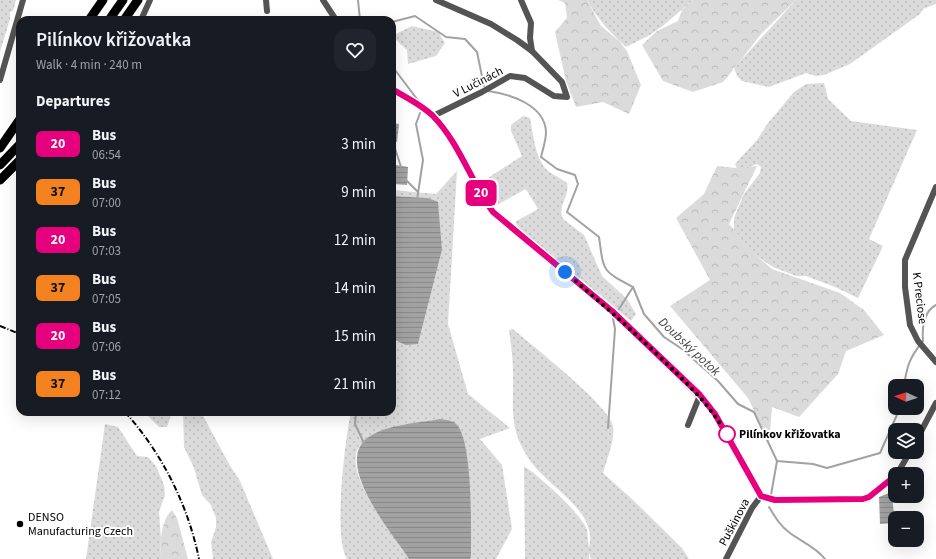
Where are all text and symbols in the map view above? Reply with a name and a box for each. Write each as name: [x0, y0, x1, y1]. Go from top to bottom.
text: Pilínkov křižovatka: [36, 27, 191, 54]
button: heart: [334, 29, 376, 71]
text: Walk · 4 min · 240 m: [36, 56, 142, 74]
street label: V Lučinách: [450, 63, 506, 102]
text: Departures: [36, 91, 110, 112]
text: Bus: [92, 125, 116, 146]
text: 20: [51, 134, 65, 154]
text: 3 min: [341, 134, 376, 155]
text: 06:54: [92, 146, 121, 164]
text: Bus: [92, 173, 116, 194]
line badge: 20: [463, 180, 499, 206]
text: 37: [51, 182, 65, 202]
text: 9 min: [341, 182, 376, 203]
text: 20: [474, 183, 488, 203]
text: 07:00: [92, 194, 121, 212]
text: Bus: [92, 221, 116, 242]
text: 20: [51, 230, 65, 250]
text: 12 min: [334, 230, 376, 251]
text: 07:03: [92, 242, 121, 260]
your location: [555, 262, 575, 282]
text: Bus: [92, 269, 116, 290]
street label: K Preciose: [908, 271, 931, 325]
text: 37: [51, 278, 65, 298]
text: 14 min: [334, 278, 376, 299]
text: 07:05: [92, 290, 121, 308]
water label: Doubský potok: [654, 313, 725, 381]
text: Bus: [92, 317, 116, 338]
text: 20: [51, 326, 65, 346]
text: 15 min: [334, 326, 376, 347]
text: 07:06: [92, 338, 121, 356]
text: Bus: [92, 365, 116, 386]
text: 37: [51, 374, 65, 394]
text: 21 min: [334, 374, 376, 395]
north arrow: [888, 379, 924, 415]
map controls: [888, 379, 924, 547]
text: 07:12: [92, 386, 121, 404]
button: layers: [888, 423, 924, 459]
marker: Pilínkov křižovatka: [718, 425, 736, 443]
place label: Pilínkov křižovatka: [739, 426, 841, 443]
button: +: [888, 467, 924, 503]
street label: Puškinova: [715, 495, 754, 549]
place label: DENSO Manufacturing Czech: [28, 509, 133, 540]
button: −: [888, 511, 924, 547]
marker: DENSO Manufacturing Czech: [15, 519, 25, 529]

